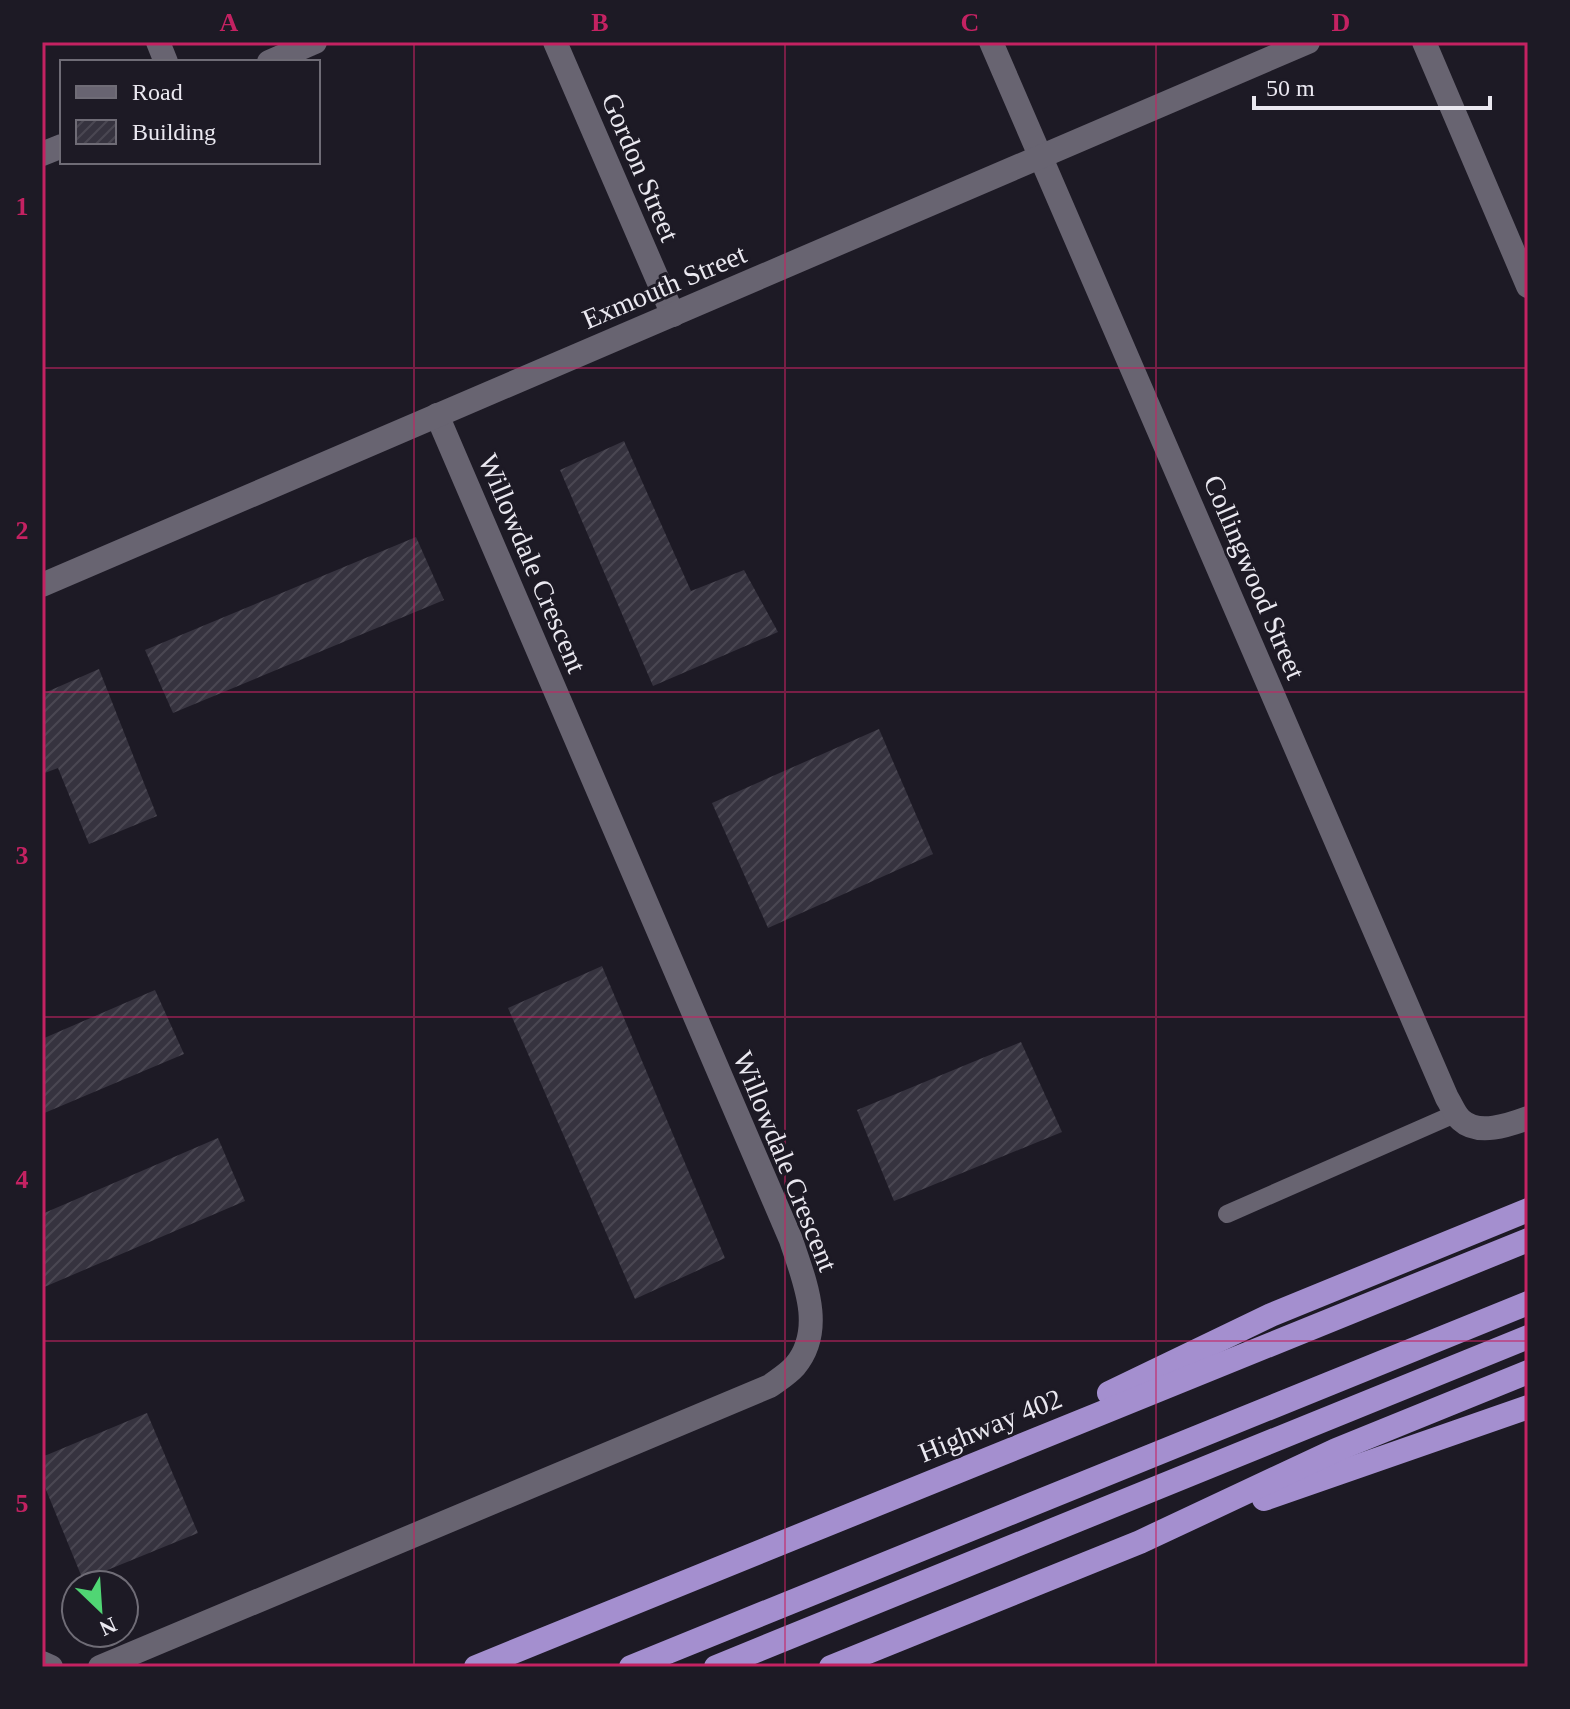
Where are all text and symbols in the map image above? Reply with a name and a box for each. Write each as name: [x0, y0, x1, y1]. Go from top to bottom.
text: A: [220, 8, 239, 37]
text: B: [591, 8, 609, 37]
text: C: [961, 8, 979, 37]
text: D: [1332, 8, 1350, 37]
legend: [60, 60, 320, 164]
scale bar: [1254, 60, 1490, 110]
text: 50 m: [1266, 75, 1315, 101]
text: Road: [132, 79, 183, 105]
street label: Gordon Street: [595, 88, 686, 246]
text: Building: [132, 119, 216, 145]
text: 1: [16, 192, 29, 221]
street label: Exmouth Street: [578, 238, 751, 335]
street label: Willowdale Crescent: [472, 449, 593, 677]
street label: Collingwood Street: [1198, 471, 1312, 684]
text: 2: [16, 516, 29, 545]
text: 3: [16, 841, 29, 870]
street label: Willowdale Crescent: [727, 1047, 844, 1276]
text: 4: [16, 1165, 29, 1194]
street label: Highway 402: [914, 1383, 1066, 1468]
text: 5: [16, 1489, 29, 1518]
north arrow: [60, 1569, 140, 1649]
text: N: [96, 1612, 121, 1641]

